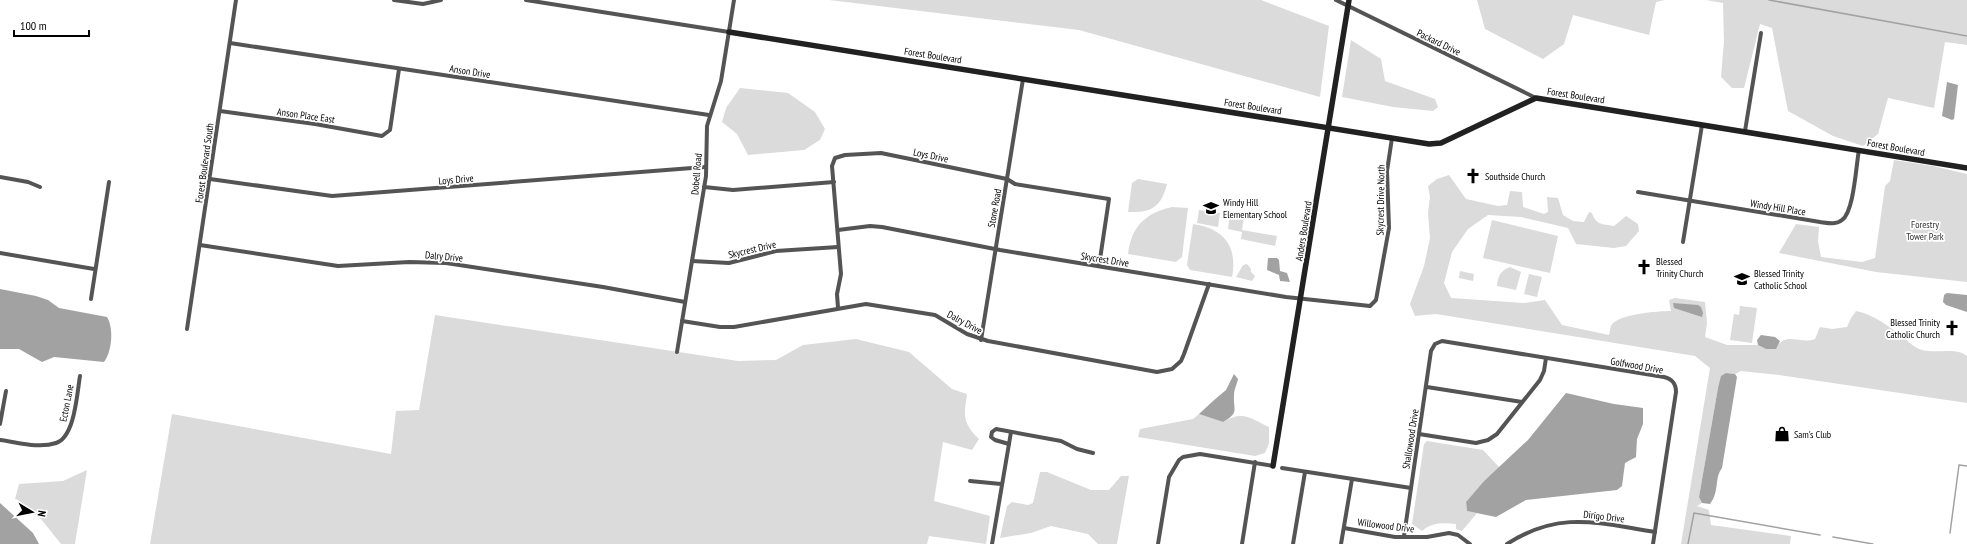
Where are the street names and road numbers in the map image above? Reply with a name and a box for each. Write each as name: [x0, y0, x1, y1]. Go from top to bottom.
street label: Packard Drive: [1415, 26, 1463, 59]
street label: Forest Boulevard: [903, 45, 963, 66]
street label: Anson Drive: [448, 62, 491, 81]
street label: Forest Boulevard: [1546, 85, 1606, 106]
street label: Forest Boulevard: [1223, 96, 1283, 117]
street label: Anson Place East: [276, 105, 336, 126]
street label: Forest Boulevard South: [192, 122, 217, 204]
street label: Forest Boulevard: [1866, 136, 1926, 159]
street label: Loys Drive: [912, 145, 950, 166]
street label: Dobell Road: [688, 153, 705, 195]
street label: Skycrest Drive North: [1373, 165, 1388, 235]
street label: Loys Drive: [438, 171, 474, 188]
street label: Stone Road: [985, 188, 1004, 228]
street label: Windy Hill Place: [1749, 197, 1807, 218]
street label: Anders Boulevard: [1292, 200, 1315, 262]
street label: Skycrest Drive: [727, 238, 777, 261]
street label: Dalry Drive: [424, 248, 463, 265]
street label: Skycrest Drive: [1080, 249, 1130, 270]
street label: Dalry Drive: [945, 308, 985, 337]
street label: Golfwood Drive: [1610, 354, 1664, 377]
street label: Ecton Lane: [56, 383, 76, 423]
street label: Shallowood Drive: [1399, 408, 1422, 470]
street label: Dirigo Drive: [1583, 508, 1625, 525]
street label: Willowood Drive: [1357, 516, 1415, 535]

